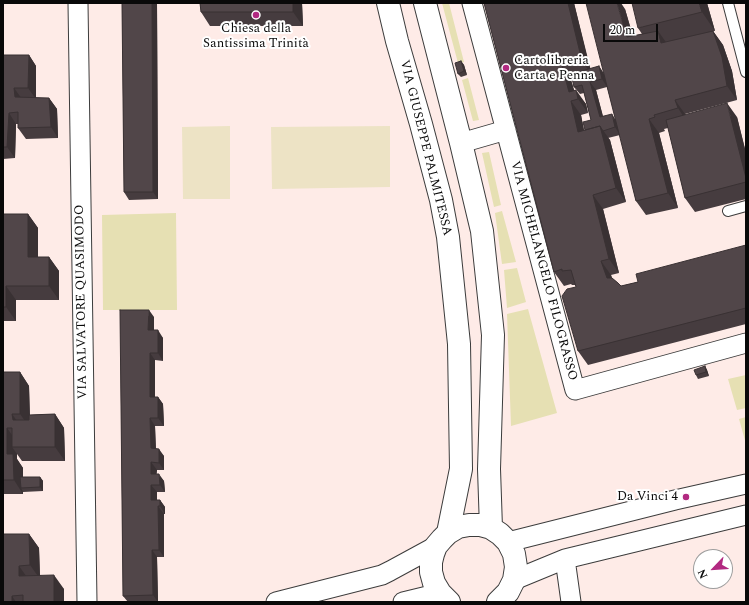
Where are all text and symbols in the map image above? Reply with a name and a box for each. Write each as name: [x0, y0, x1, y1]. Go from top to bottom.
marker: Chiesa della Santissima Trinità: [251, 10, 261, 20]
scale bar: [605, 16, 660, 42]
place label: Chiesa della Santissima Trinità: [203, 21, 309, 52]
text: 20 m: [610, 21, 635, 40]
place label: Cartolibreria Carta e Penna: [514, 53, 594, 84]
street label: VIA GIUSEPPE PALMITESSA: [396, 59, 454, 237]
marker: Cartolibreria Carta e Penna: [501, 63, 511, 73]
street label: VIA MICHELANGELO FILOGRASSO: [506, 159, 580, 383]
street label: VIA SALVATORE QUASIMODO: [73, 204, 91, 400]
place label: Da Vinci 4: [617, 489, 678, 505]
marker: Da Vinci 4: [681, 492, 691, 502]
north arrow: [693, 549, 733, 589]
text: N: [693, 566, 712, 582]

